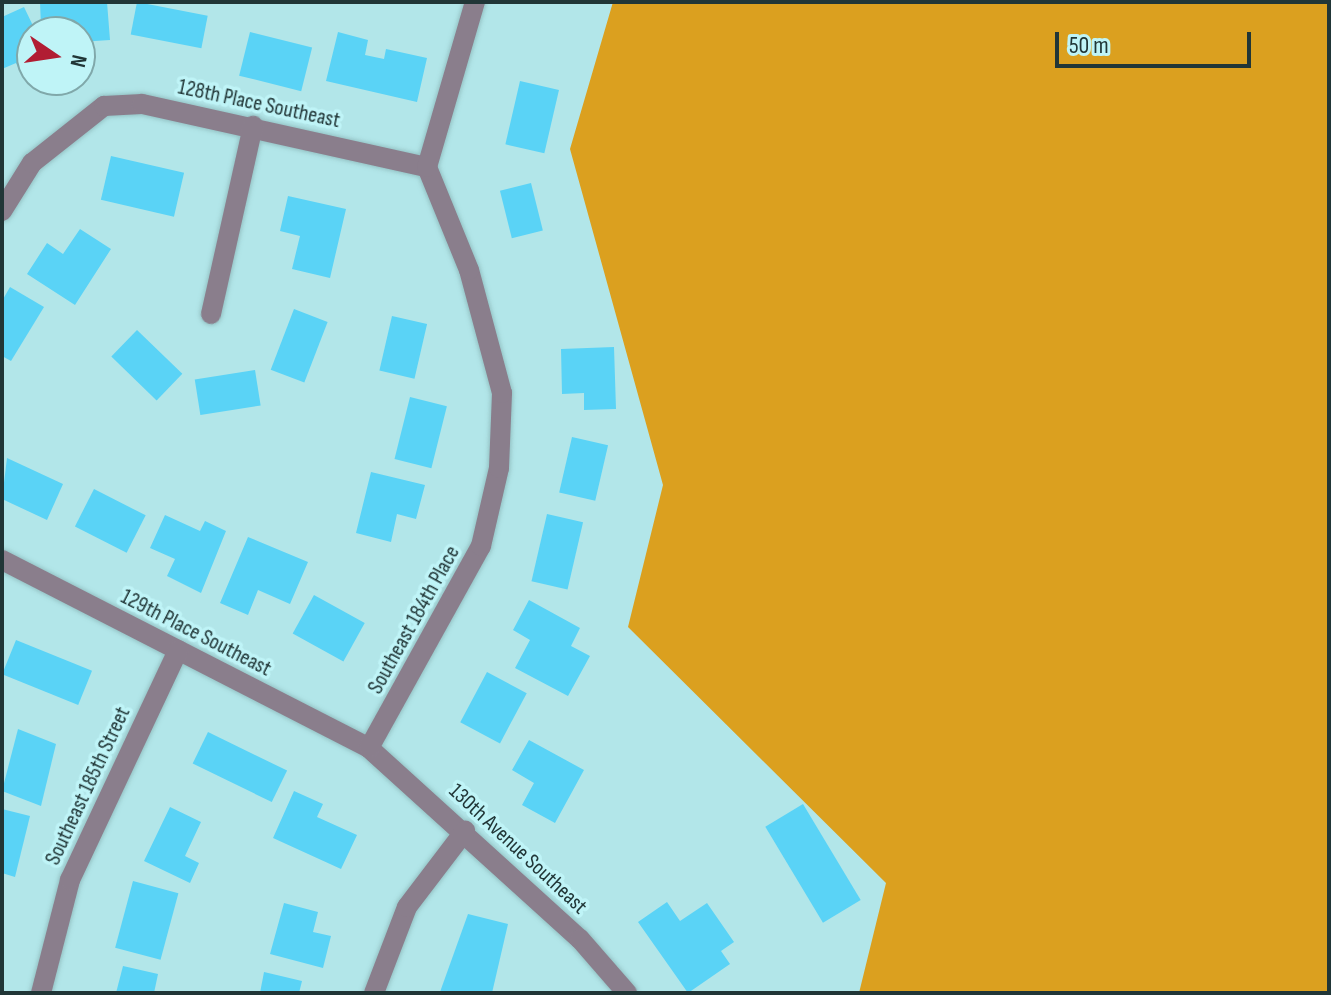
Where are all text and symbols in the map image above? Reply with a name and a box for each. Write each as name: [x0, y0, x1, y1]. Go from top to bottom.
north arrow: [16, 16, 96, 96]
scale bar: [1059, 16, 1255, 66]
text: 50 m: [1069, 31, 1109, 60]
text: N: [63, 52, 92, 70]
street label: 128th Place Southeast: [176, 74, 342, 134]
street label: Southeast 184th Place: [362, 541, 466, 699]
street label: 129th Place Southeast: [116, 584, 276, 682]
street label: Southeast 185th Street: [40, 703, 136, 869]
street label: 130th Avenue Southeast: [443, 778, 593, 920]

